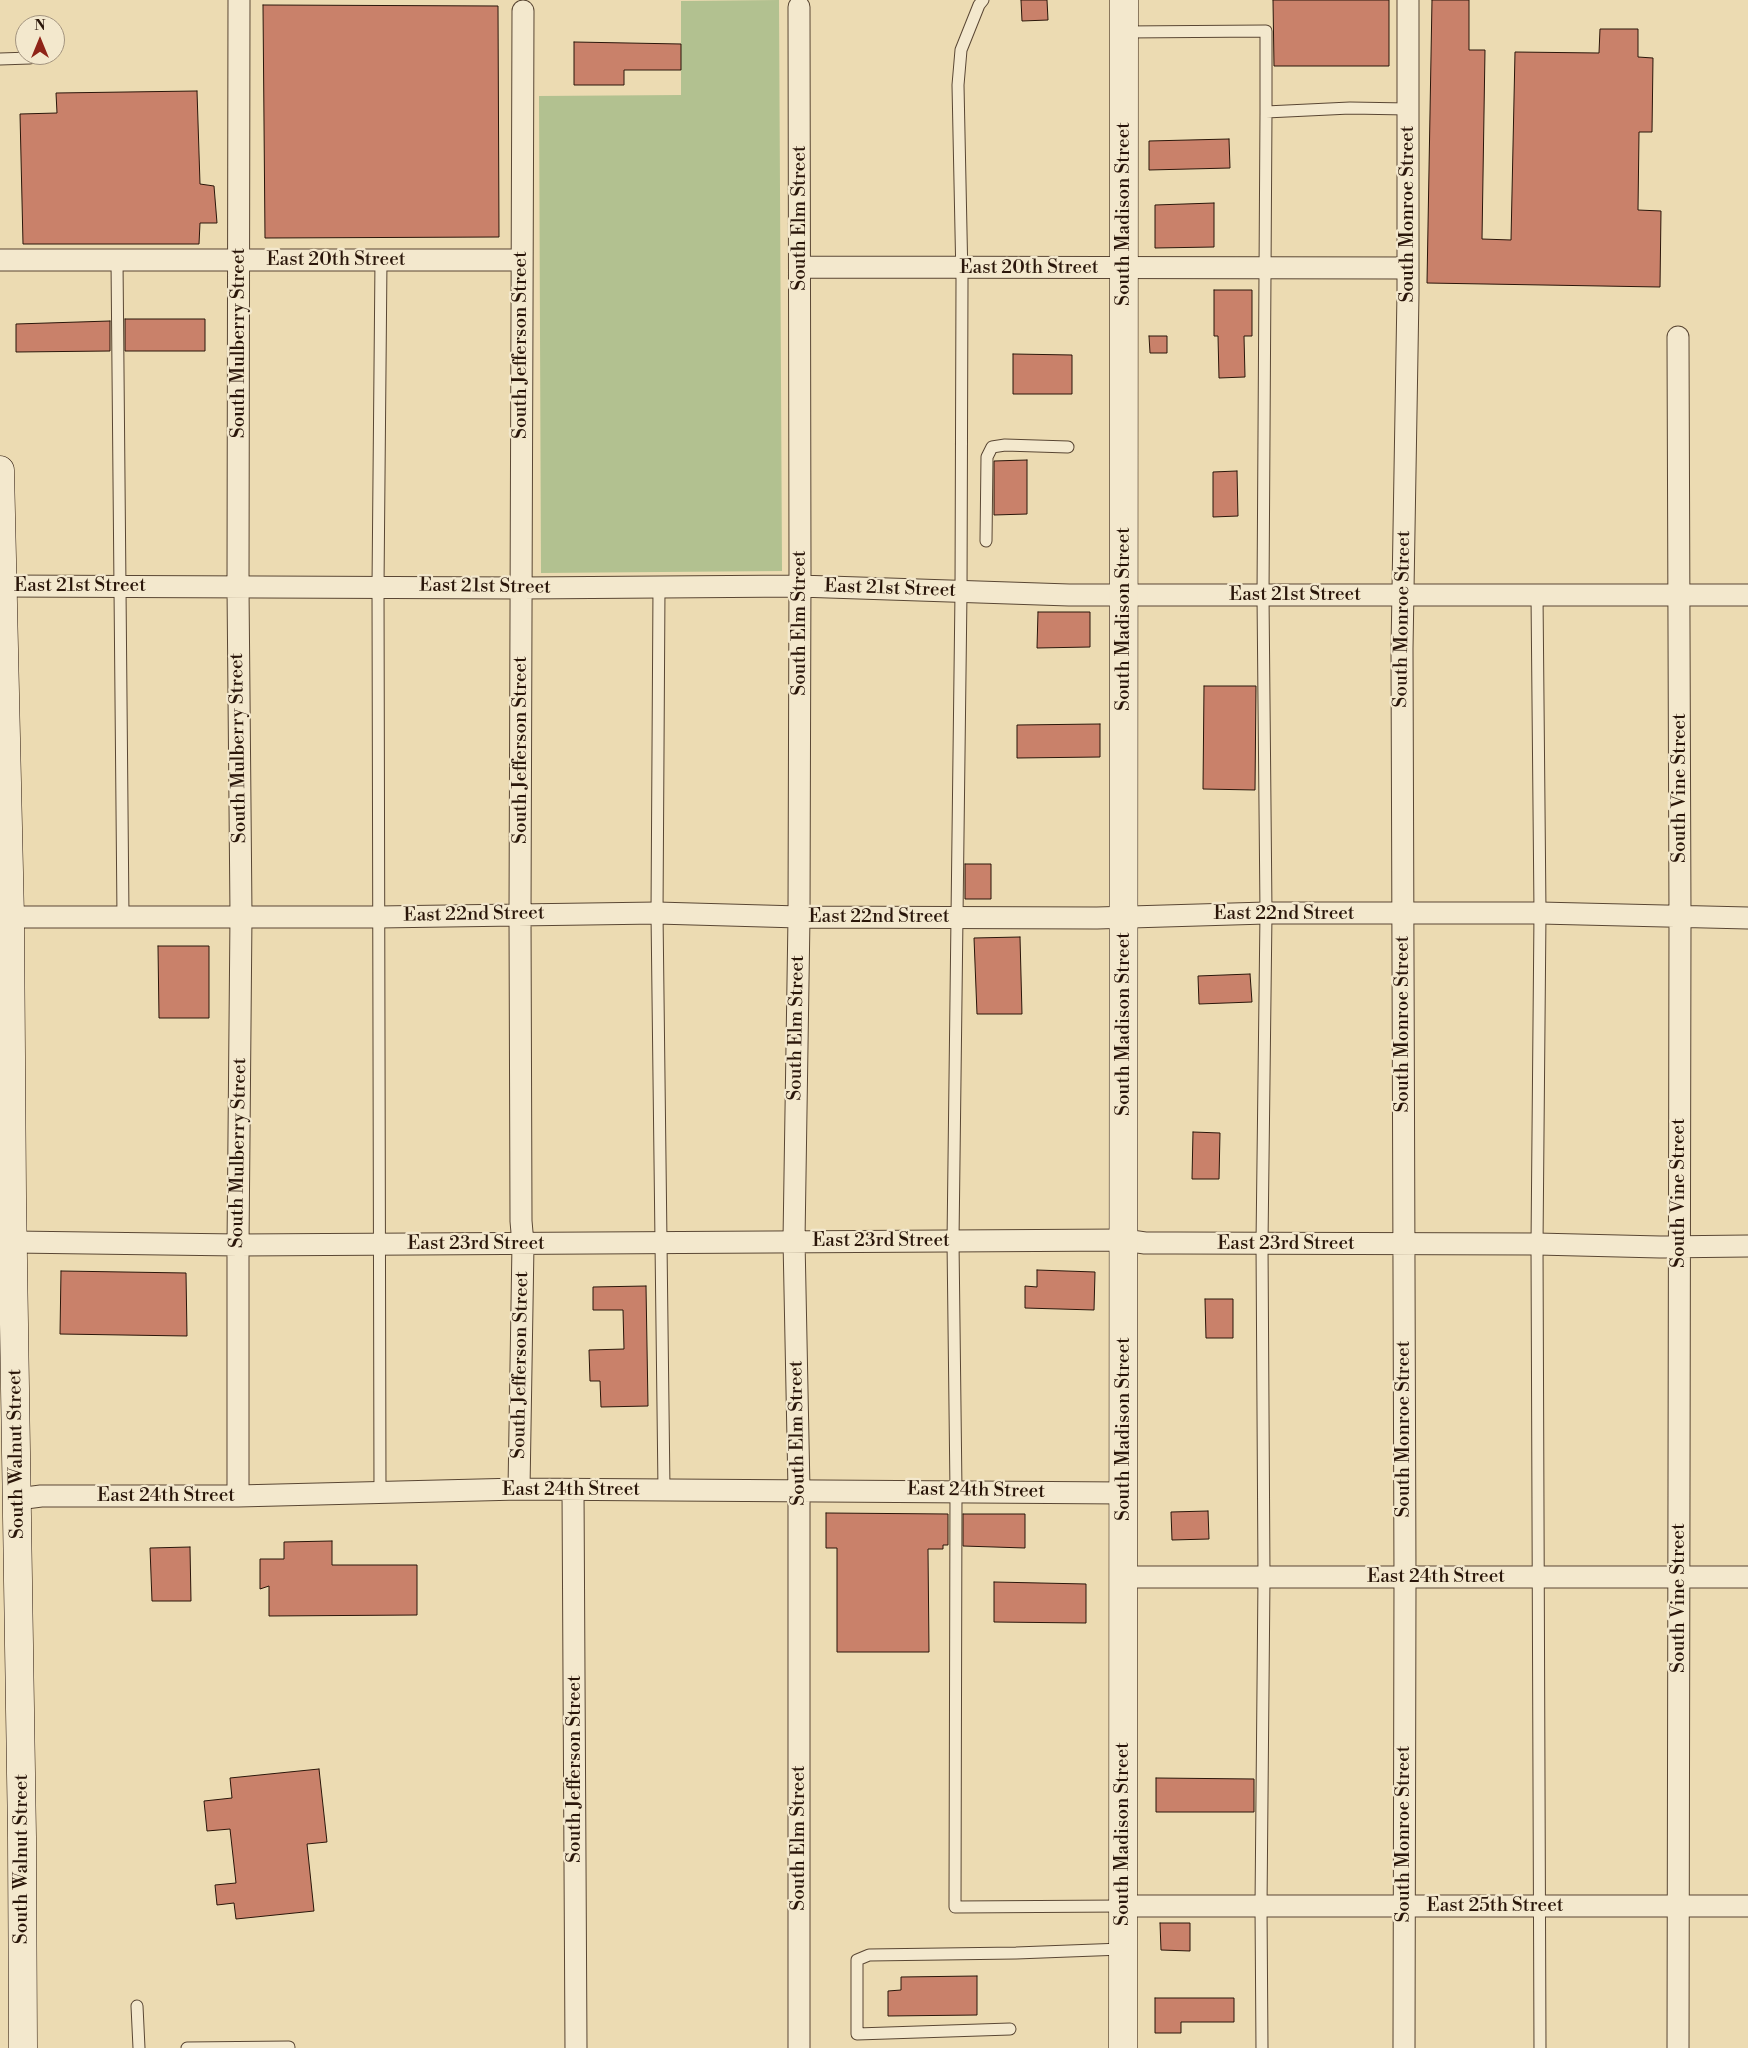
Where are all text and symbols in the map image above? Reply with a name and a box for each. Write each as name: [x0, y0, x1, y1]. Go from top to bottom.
north arrow: [15, 15, 65, 65]
text: N: [34, 17, 46, 35]
street label: South Madison Street: [1113, 122, 1135, 306]
street label: South Monroe Street: [1397, 125, 1419, 303]
street label: South Elm Street: [789, 145, 811, 291]
street label: South Mulberry Street: [228, 248, 250, 438]
street label: East 20th Street: [266, 249, 406, 271]
street label: South Jefferson Street: [510, 251, 532, 439]
street label: East 20th Street: [959, 257, 1099, 279]
street label: South Madison Street: [1113, 527, 1135, 711]
street label: South Monroe Street: [1390, 530, 1416, 708]
street label: South Elm Street: [789, 550, 811, 696]
street label: East 21st Street: [419, 574, 551, 600]
street label: East 21st Street: [14, 575, 146, 597]
street label: East 21st Street: [824, 575, 956, 603]
street label: East 21st Street: [1229, 584, 1361, 606]
street label: South Mulberry Street: [226, 653, 252, 843]
street label: South Jefferson Street: [510, 656, 532, 844]
street label: South Vine Street: [1669, 713, 1691, 863]
street label: East 22nd Street: [403, 902, 545, 928]
street label: East 22nd Street: [1213, 903, 1355, 925]
street label: East 22nd Street: [808, 906, 950, 928]
street label: South Madison Street: [1113, 932, 1135, 1116]
street label: South Monroe Street: [1392, 935, 1414, 1113]
street label: South Elm Street: [784, 955, 810, 1101]
street label: South Mulberry Street: [226, 1058, 252, 1248]
street label: South Vine Street: [1668, 1118, 1690, 1268]
street label: East 23rd Street: [812, 1230, 950, 1252]
street label: East 23rd Street: [407, 1233, 545, 1255]
street label: East 23rd Street: [1217, 1233, 1355, 1255]
street label: South Jefferson Street: [508, 1271, 534, 1459]
street label: South Madison Street: [1113, 1337, 1135, 1521]
street label: South Monroe Street: [1393, 1340, 1415, 1518]
street label: South Elm Street: [785, 1360, 811, 1506]
street label: South Walnut Street: [4, 1369, 30, 1539]
street label: East 24th Street: [907, 1478, 1045, 1504]
street label: East 24th Street: [502, 1479, 640, 1501]
street label: East 24th Street: [97, 1485, 235, 1507]
street label: South Vine Street: [1668, 1523, 1690, 1673]
street label: East 24th Street: [1367, 1566, 1505, 1588]
street label: South Jefferson Street: [564, 1675, 586, 1863]
street label: South Madison Street: [1112, 1742, 1134, 1926]
street label: South Monroe Street: [1393, 1745, 1415, 1923]
street label: South Elm Street: [788, 1765, 810, 1911]
street label: South Walnut Street: [11, 1774, 33, 1944]
street label: East 25th Street: [1427, 1895, 1563, 1917]

